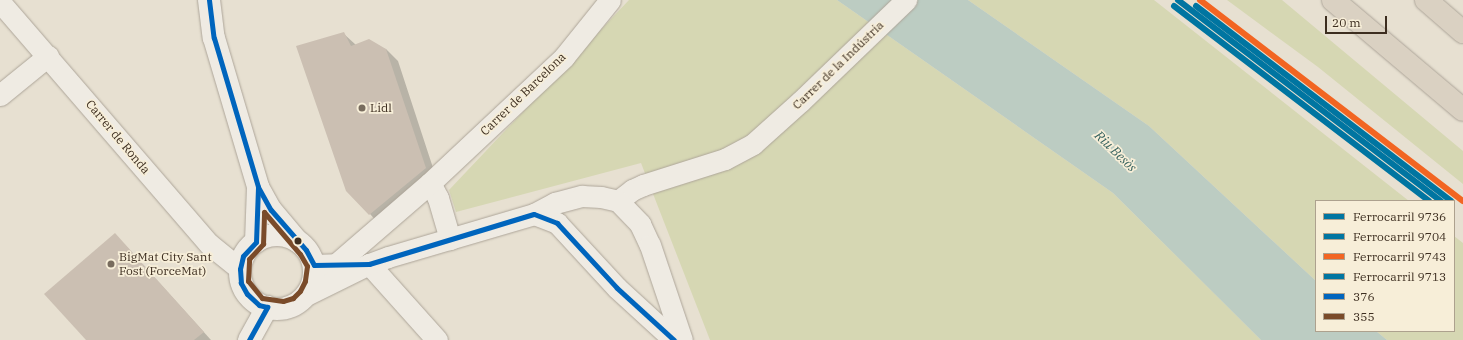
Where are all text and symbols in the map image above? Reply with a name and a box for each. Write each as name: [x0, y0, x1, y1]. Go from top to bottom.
scale bar: [1327, 8, 1389, 34]
text: 20 m: [1332, 15, 1361, 30]
street label: Carrer de la Indústria: [789, 18, 887, 112]
street label: Carrer de Barcelona: [477, 50, 569, 138]
street label: Carrer de Ronda: [83, 97, 153, 177]
place label: Lidl: [370, 101, 392, 115]
marker: Lidl: [357, 103, 367, 113]
water label: Riu Besòs: [1091, 128, 1139, 176]
legend: [1315, 200, 1455, 332]
text: Ferrocarril 9736: [1353, 209, 1446, 224]
text: Ferrocarril 9704: [1353, 229, 1446, 244]
unlabelled marker: [293, 236, 303, 246]
text: Ferrocarril 9743: [1353, 249, 1446, 264]
place label: BigMat City Sant Fost (ForceMat): [119, 250, 212, 278]
marker: BigMat City Sant Fost (ForceMat): [106, 259, 116, 269]
text: Ferrocarril 9713: [1353, 269, 1446, 284]
text: 376: [1353, 289, 1375, 304]
text: 355: [1353, 309, 1375, 324]

